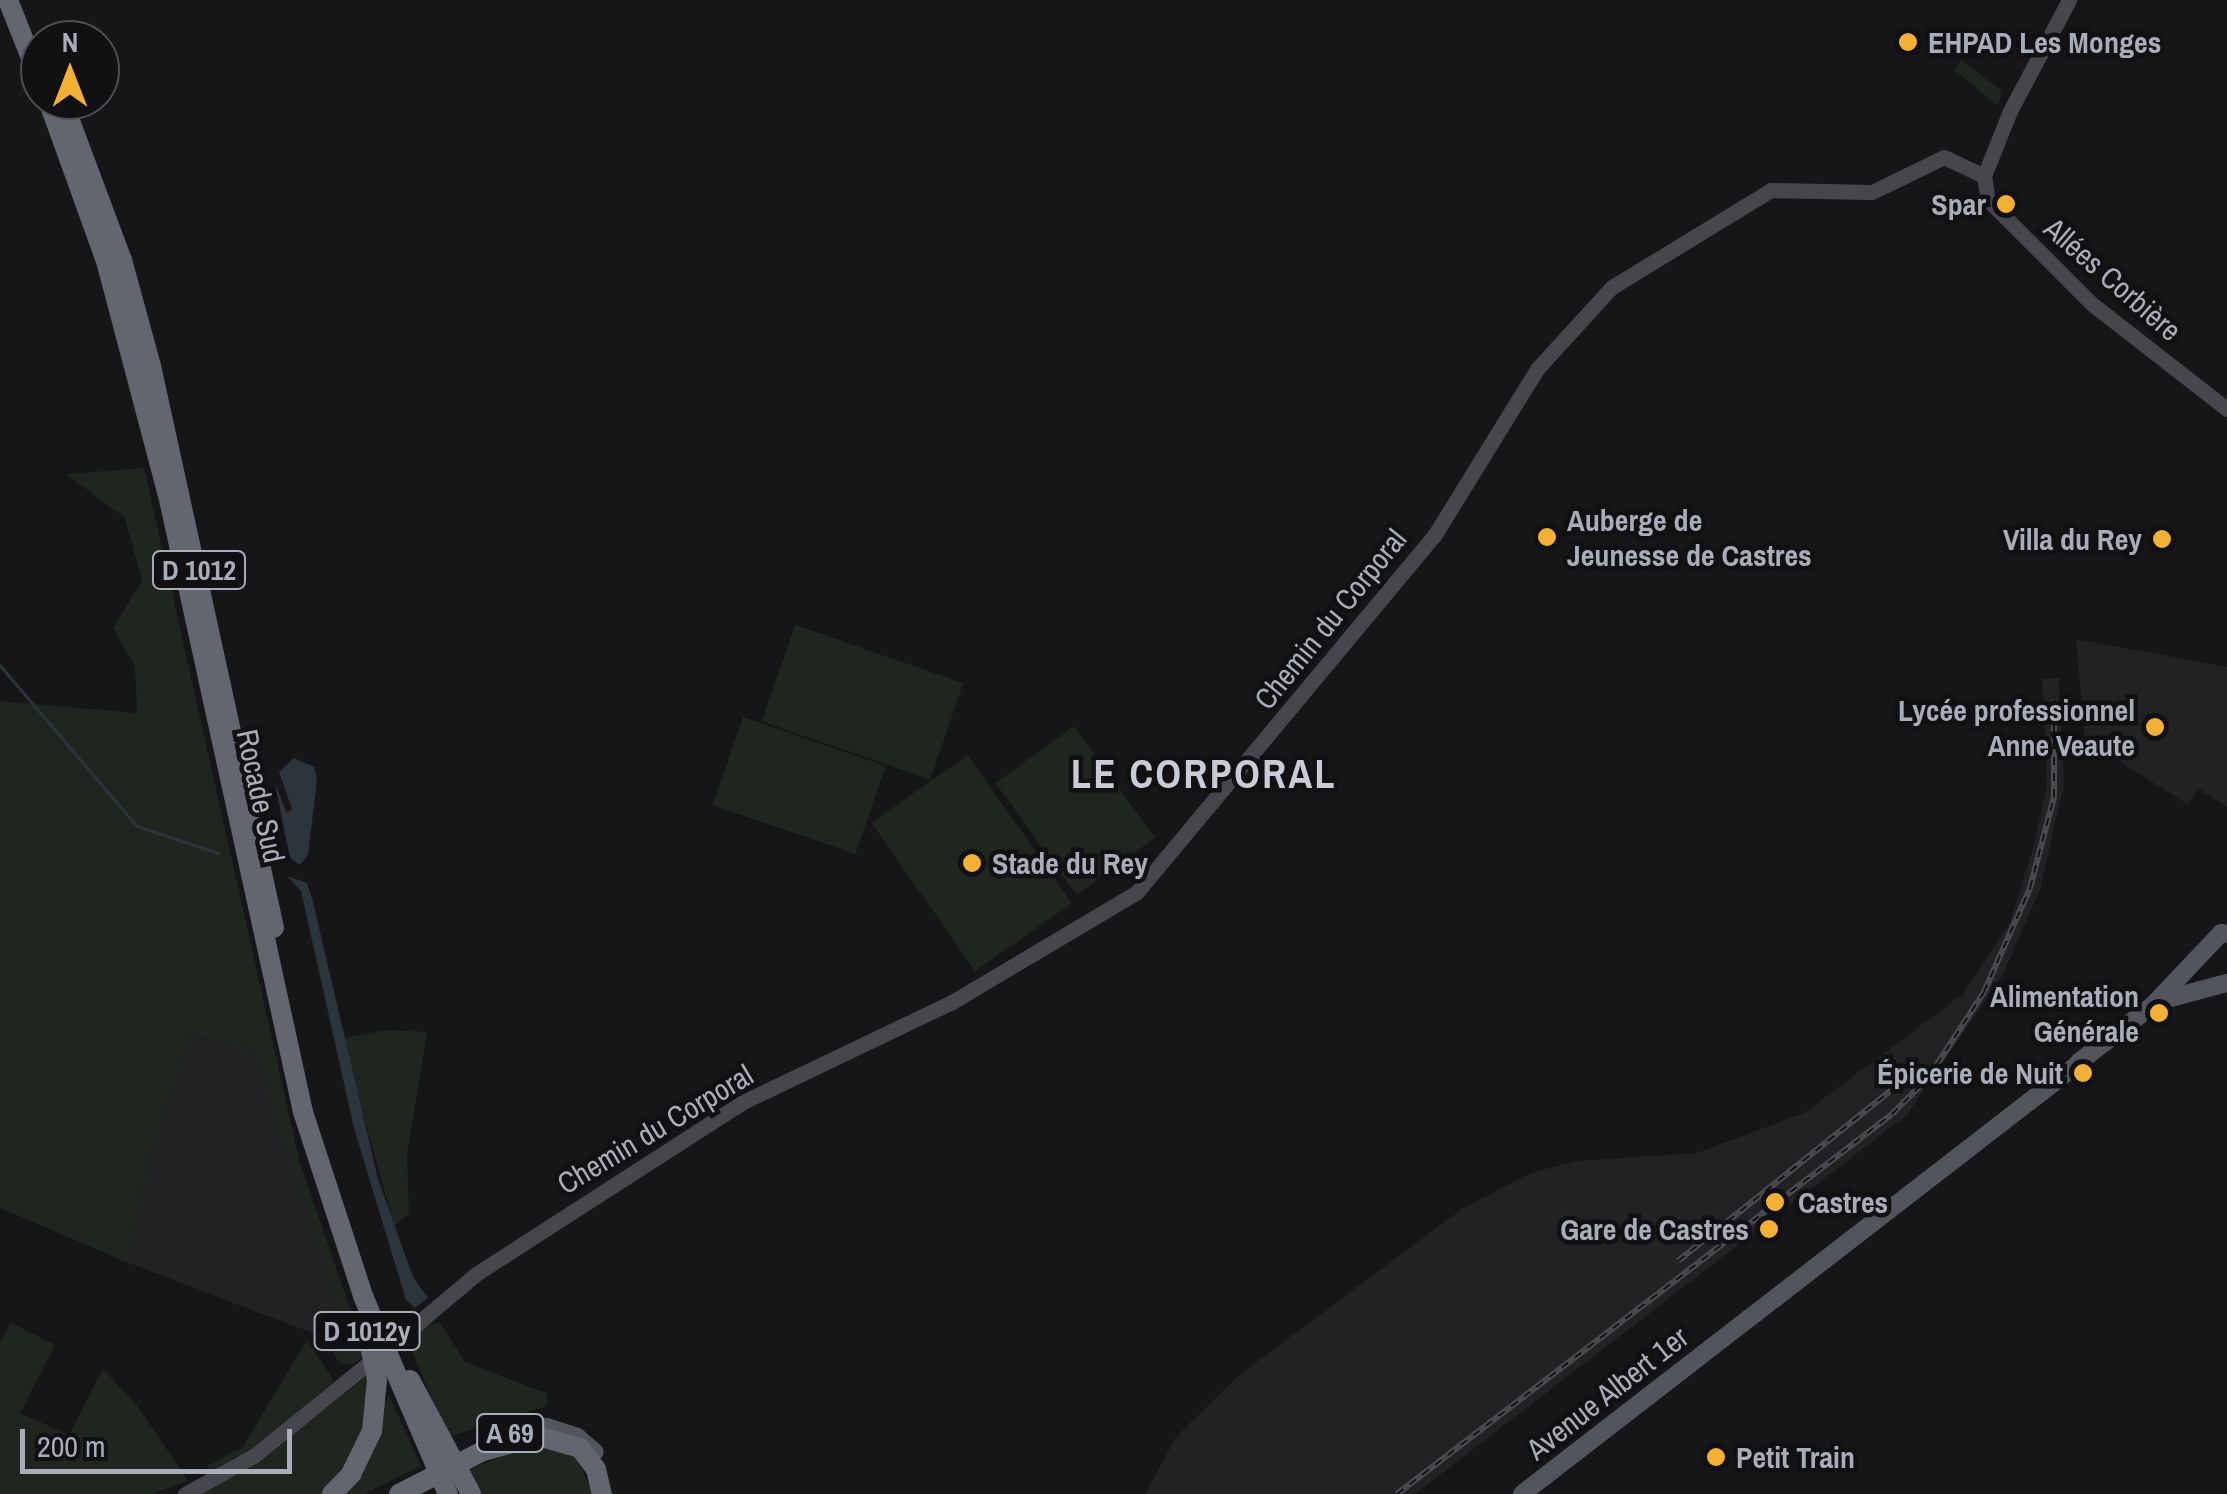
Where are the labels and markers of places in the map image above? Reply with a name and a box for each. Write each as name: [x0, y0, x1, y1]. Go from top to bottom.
place label: EHPAD Les Monges: [1928, 24, 2161, 60]
marker: EHPAD Les Monges: [1897, 31, 1919, 53]
place label: Spar: [1931, 186, 1986, 222]
marker: Spar: [1995, 193, 2017, 215]
place label: Auberge de Jeunesse de Castres: [1567, 502, 1812, 572]
place label: Villa du Rey: [2003, 521, 2142, 557]
marker: Auberge de Jeunesse de Castres: [1536, 526, 1558, 548]
marker: Villa du Rey: [2151, 528, 2173, 550]
place label: Lycée professionnel Anne Veaute: [1898, 692, 2135, 762]
marker: Lycée professionnel Anne Veaute: [2144, 716, 2166, 738]
place label: Stade du Rey: [992, 845, 1148, 881]
marker: Stade du Rey: [961, 852, 983, 874]
place label: Alimentation Générale: [1990, 978, 2139, 1048]
marker: Alimentation Générale: [2148, 1002, 2170, 1024]
place label: Épicerie de Nuit: [1877, 1055, 2063, 1091]
marker: Épicerie de Nuit: [2072, 1062, 2094, 1084]
place label: Castres: [1798, 1184, 1888, 1220]
marker: Castres: [1762, 1189, 1788, 1215]
place label: Gare de Castres: [1560, 1211, 1749, 1247]
marker: Gare de Castres: [1758, 1218, 1780, 1240]
place label: Petit Train: [1736, 1439, 1855, 1475]
marker: Petit Train: [1705, 1446, 1727, 1468]

